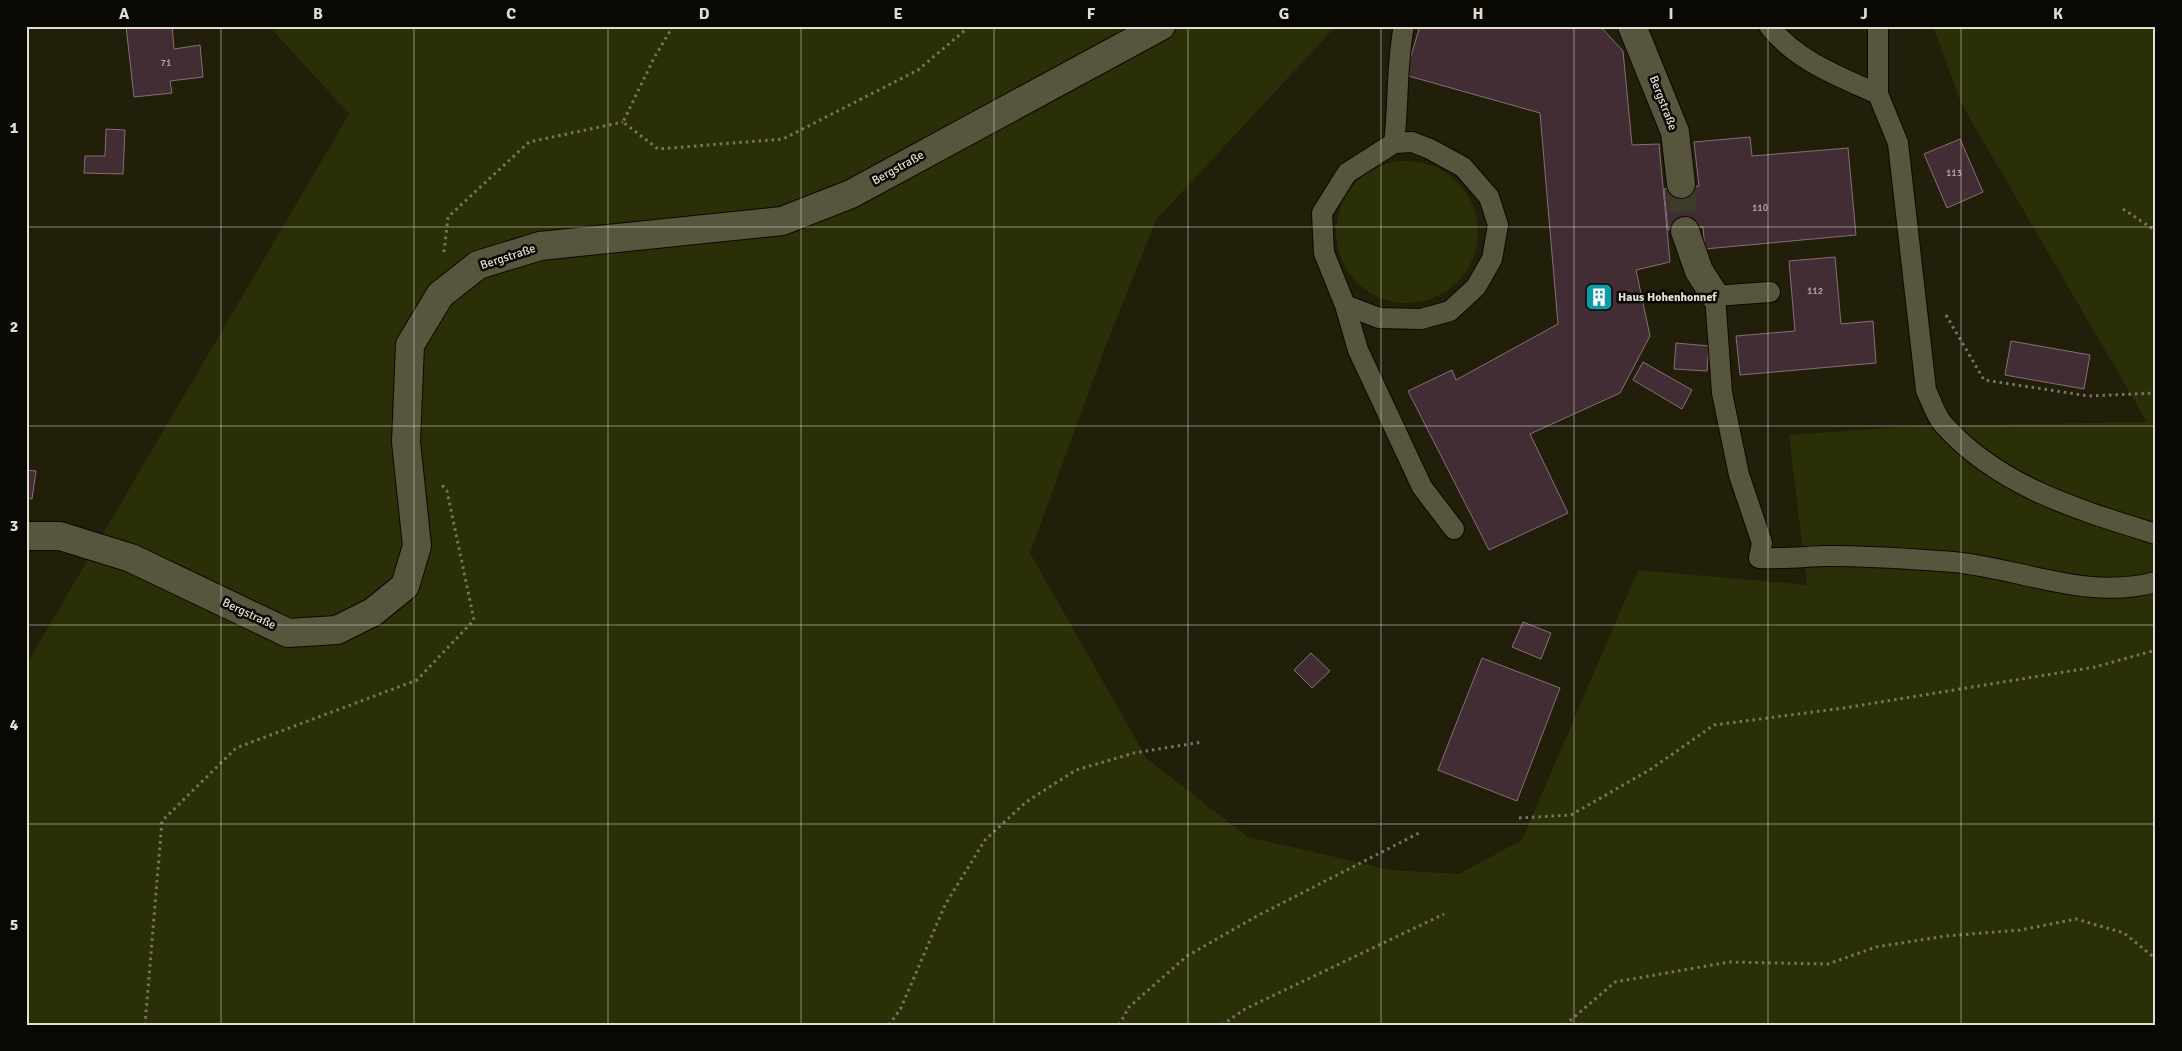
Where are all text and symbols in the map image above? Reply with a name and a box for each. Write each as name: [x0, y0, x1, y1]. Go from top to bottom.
text: A: [119, 4, 130, 24]
text: B: [313, 4, 323, 24]
text: C: [506, 4, 516, 24]
text: D: [699, 4, 710, 24]
text: E: [893, 4, 903, 24]
text: F: [1087, 4, 1096, 24]
text: G: [1279, 4, 1289, 24]
text: H: [1473, 4, 1483, 24]
text: I: [1668, 4, 1674, 24]
text: J: [1860, 4, 1868, 24]
text: K: [2053, 4, 2063, 24]
house number: 71: [161, 57, 171, 69]
street label: Bergstraße: [1646, 74, 1680, 132]
text: 1: [10, 118, 19, 138]
street label: Bergstraße: [869, 148, 927, 188]
house number: 113: [1946, 167, 1962, 179]
house number: 110: [1752, 202, 1768, 214]
street label: Bergstraße: [478, 241, 538, 273]
building icon: Haus Hohenhonnef: [1584, 282, 1614, 312]
house number: 112: [1807, 285, 1823, 297]
place label: Haus Hohenhonnef: [1618, 290, 1717, 305]
text: 2: [10, 317, 18, 337]
text: 3: [10, 516, 18, 536]
street label: Bergstraße: [220, 595, 278, 633]
text: 4: [10, 715, 19, 735]
text: 5: [10, 915, 18, 935]

